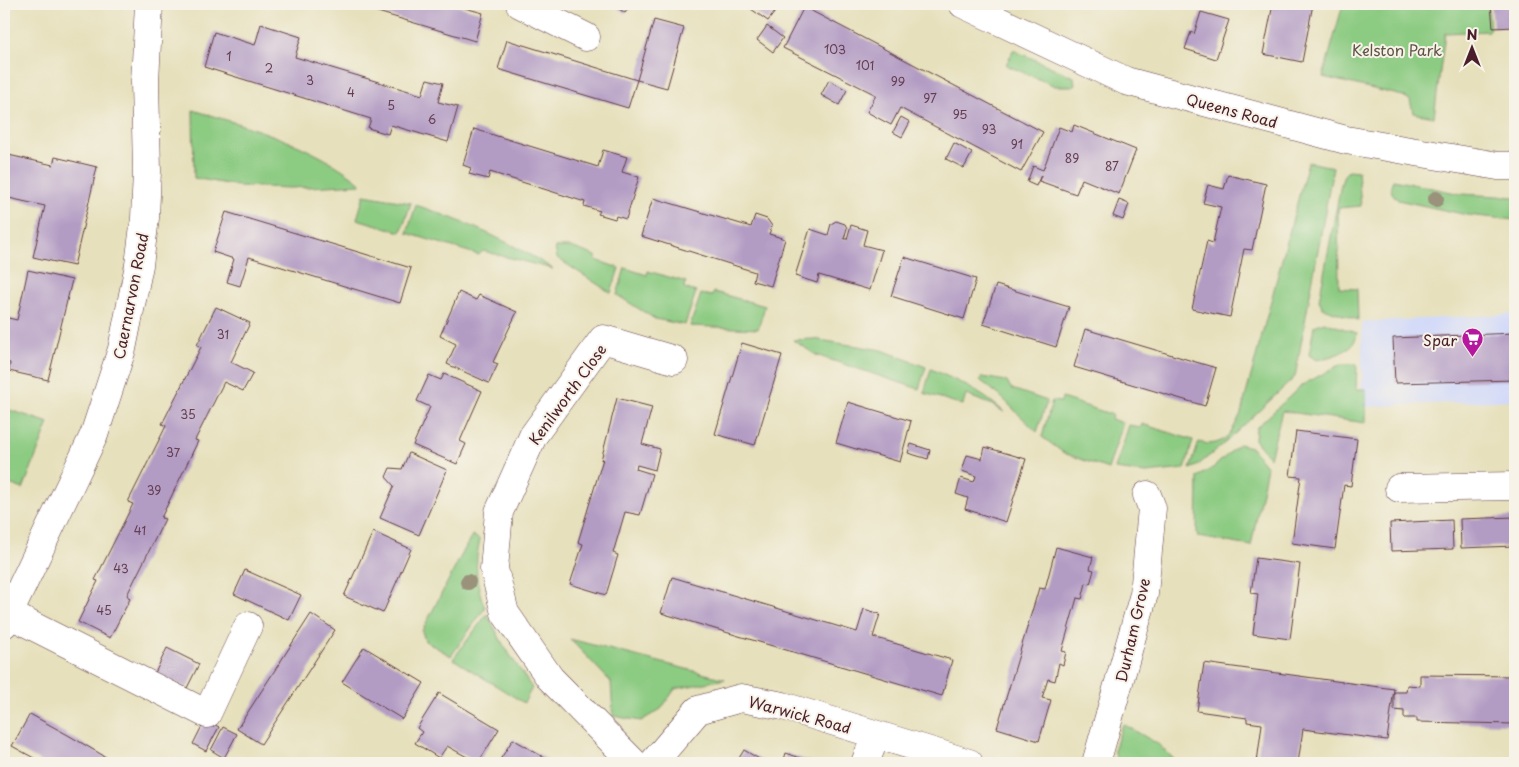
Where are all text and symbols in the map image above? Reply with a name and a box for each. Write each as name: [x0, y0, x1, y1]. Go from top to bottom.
north arrow: [1446, 22, 1496, 72]
text: N: [1466, 24, 1478, 45]
park label: Kelston Park: [1352, 38, 1442, 61]
house number: 103: [824, 40, 846, 58]
house number: 1: [226, 47, 232, 65]
house number: 101: [856, 56, 874, 74]
house number: 2: [265, 59, 273, 77]
house number: 3: [306, 71, 314, 89]
house number: 99: [891, 72, 905, 90]
house number: 4: [347, 83, 355, 101]
street label: Queens Road: [1184, 87, 1280, 133]
house number: 97: [923, 89, 937, 107]
house number: 5: [387, 96, 395, 114]
house number: 95: [953, 105, 967, 123]
house number: 6: [428, 110, 436, 128]
house number: 93: [982, 120, 996, 138]
house number: 91: [1011, 135, 1023, 153]
house number: 89: [1065, 149, 1079, 167]
house number: 87: [1105, 157, 1119, 175]
street label: Caernarvon Road: [106, 231, 154, 361]
house number: 31: [217, 325, 229, 343]
supermarket icon: Spar: [1461, 327, 1485, 358]
place label: Spar: [1423, 328, 1457, 351]
street label: Kenilworth Close: [522, 339, 612, 449]
house number: 35: [180, 405, 196, 423]
house number: 37: [166, 443, 181, 461]
house number: 39: [147, 481, 161, 499]
house number: 41: [134, 521, 146, 539]
house number: 43: [113, 559, 129, 577]
street label: Durham Grove: [1109, 575, 1155, 684]
house number: 45: [96, 601, 112, 619]
street label: Warwick Road: [746, 689, 854, 739]

